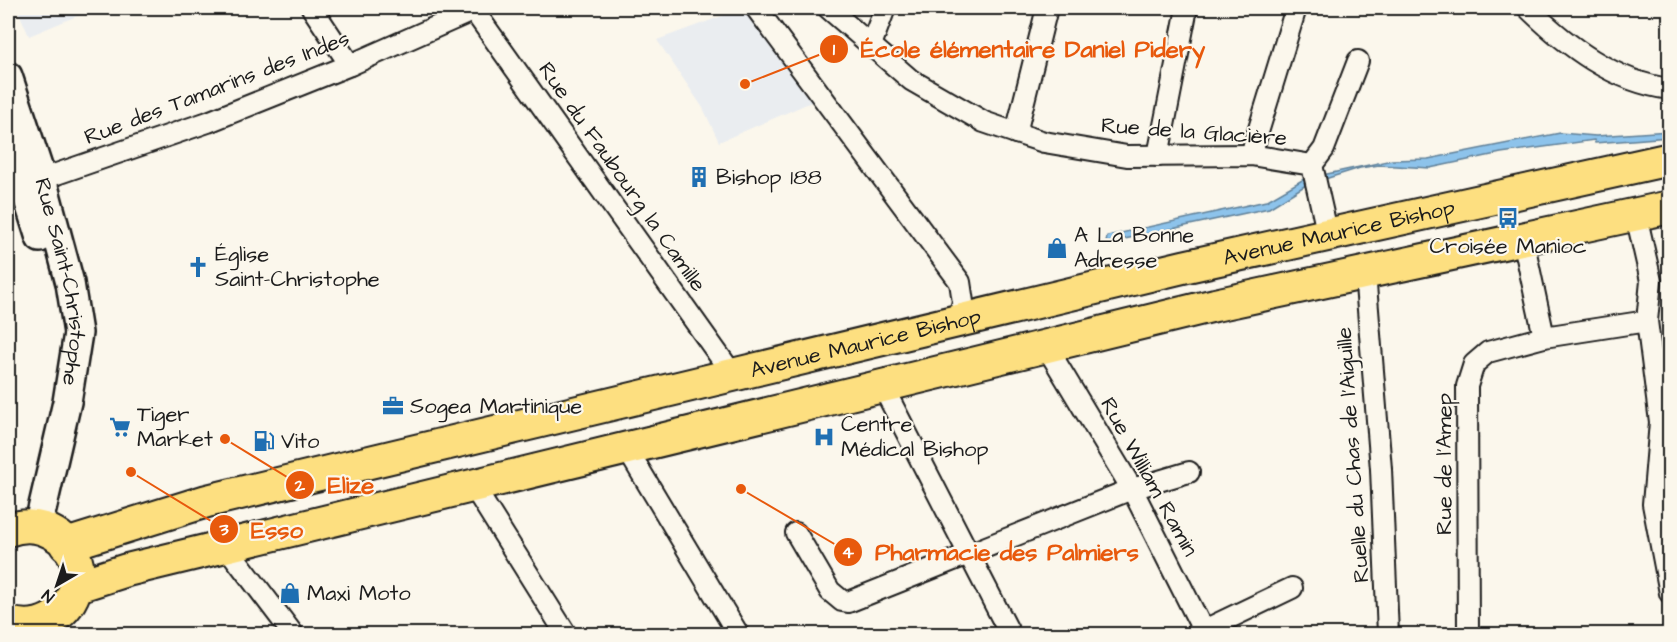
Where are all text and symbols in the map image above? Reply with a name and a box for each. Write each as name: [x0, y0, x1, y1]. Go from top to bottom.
street label: Rue des Tamarins des Indes: [80, 23, 354, 153]
callout: École élémentaire Daniel Pidery: [819, 28, 1217, 70]
text: École élémentaire Daniel Pidery: [861, 33, 1206, 69]
text: 1: [833, 37, 836, 62]
street label: Rue du Faubourg la Camille: [530, 56, 713, 299]
street label: Rue de la Glacière: [1100, 110, 1288, 154]
place label: Bishop 188: [716, 162, 822, 193]
building icon: Bishop 188: [687, 165, 711, 189]
street label: Rue Saint-Christophe: [27, 174, 94, 388]
street label: Avenue Maurice Bishop: [1220, 192, 1458, 273]
bus stop icon: Croisée Manioc: [1496, 206, 1520, 230]
place label: A La Bonne Adresse: [1074, 220, 1194, 276]
place label: Croisée Manioc: [1429, 231, 1587, 262]
shop icon: A La Bonne Adresse: [1045, 236, 1069, 260]
place label: Église Saint-Christophe: [215, 239, 380, 295]
church icon: Église Saint-Christophe: [186, 255, 210, 279]
street label: Avenue Maurice Bishop: [747, 300, 984, 386]
street label: Ruelle du Chas de l'Aiguille: [1329, 326, 1378, 584]
place label: Sogea Martinique: [410, 391, 582, 423]
street label: Rue William Ramin: [1092, 392, 1206, 562]
street label: Rue de l'Amep: [1429, 393, 1460, 535]
office icon: Sogea Martinique: [381, 394, 405, 418]
place label: Tiger Market: [137, 399, 213, 455]
place label: Centre Médical Bishop: [841, 409, 989, 465]
supermarket icon: Tiger Market: [108, 415, 132, 439]
hospital icon: Centre Médical Bishop: [812, 425, 836, 449]
place label: Vito: [281, 426, 320, 457]
fuel station icon: Vito: [252, 429, 276, 453]
callout: Elize: [285, 464, 386, 506]
text: Elize: [328, 469, 374, 503]
text: 2: [294, 473, 306, 498]
callout: Esso: [209, 508, 315, 550]
text: Esso: [251, 514, 303, 548]
text: 3: [218, 517, 229, 542]
callout: Pharmacie des Palmiers: [833, 531, 1151, 573]
text: Pharmacie des Palmiers: [875, 536, 1139, 570]
text: 4: [842, 540, 855, 565]
north arrow: [27, 555, 87, 615]
place label: Maxi Moto: [307, 578, 411, 609]
shop icon: Maxi Moto: [278, 581, 302, 605]
text: N: [37, 584, 59, 608]

